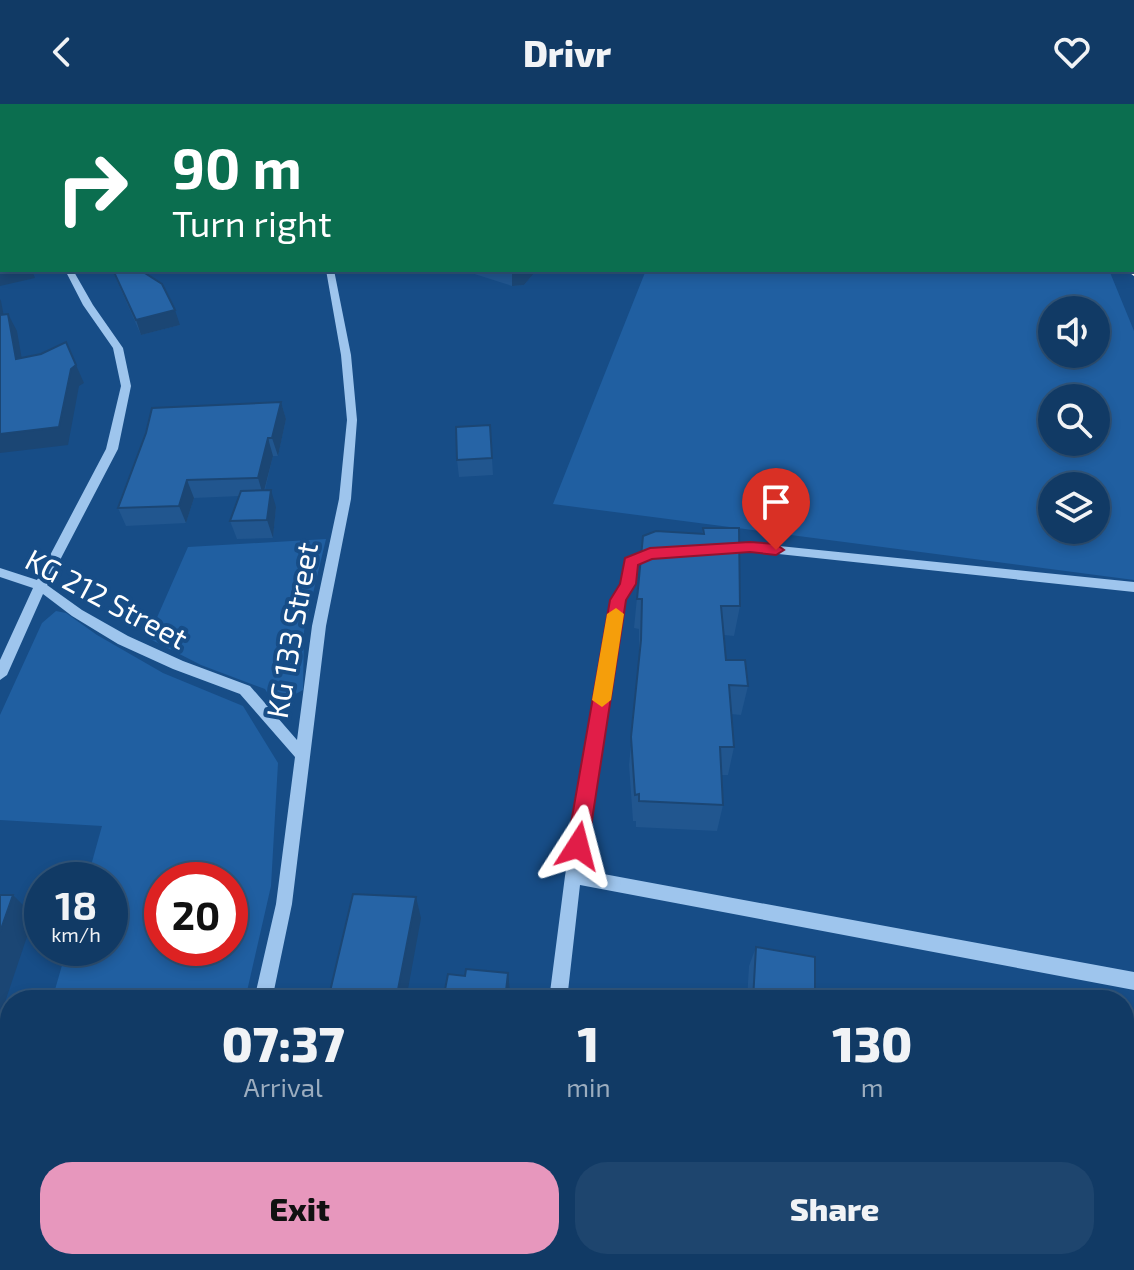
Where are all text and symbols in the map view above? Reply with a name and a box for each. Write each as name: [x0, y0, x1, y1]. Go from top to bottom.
icon: back: [40, 30, 84, 74]
icon: heart: [1050, 30, 1094, 74]
text: Drivr: [523, 31, 611, 74]
text: 90 m: [172, 133, 302, 200]
icon: right: [40, 136, 144, 240]
text: Turn right: [172, 201, 332, 244]
map controls: [1038, 296, 1110, 544]
button: sound: [1038, 296, 1110, 368]
button: search: [1038, 384, 1110, 456]
pin: [742, 468, 810, 550]
button: layers: [1038, 472, 1110, 544]
icon: arrive: [754, 480, 798, 524]
street label: KG 133 Street: [258, 539, 324, 721]
street label: KG 212 Street: [20, 540, 194, 656]
position arrow: [536, 804, 620, 888]
speed limit sign: 20: [144, 862, 248, 966]
text: 18: [55, 880, 97, 928]
text: km/h: [51, 922, 101, 946]
text: 07:37: [222, 1014, 345, 1072]
text: 1: [578, 1014, 599, 1072]
text: 130: [832, 1014, 912, 1072]
text: Arrival: [244, 1071, 323, 1102]
text: min: [566, 1071, 611, 1102]
text: m: [861, 1071, 884, 1102]
button: Exit: [40, 1162, 559, 1254]
button: Share: [575, 1162, 1094, 1254]

